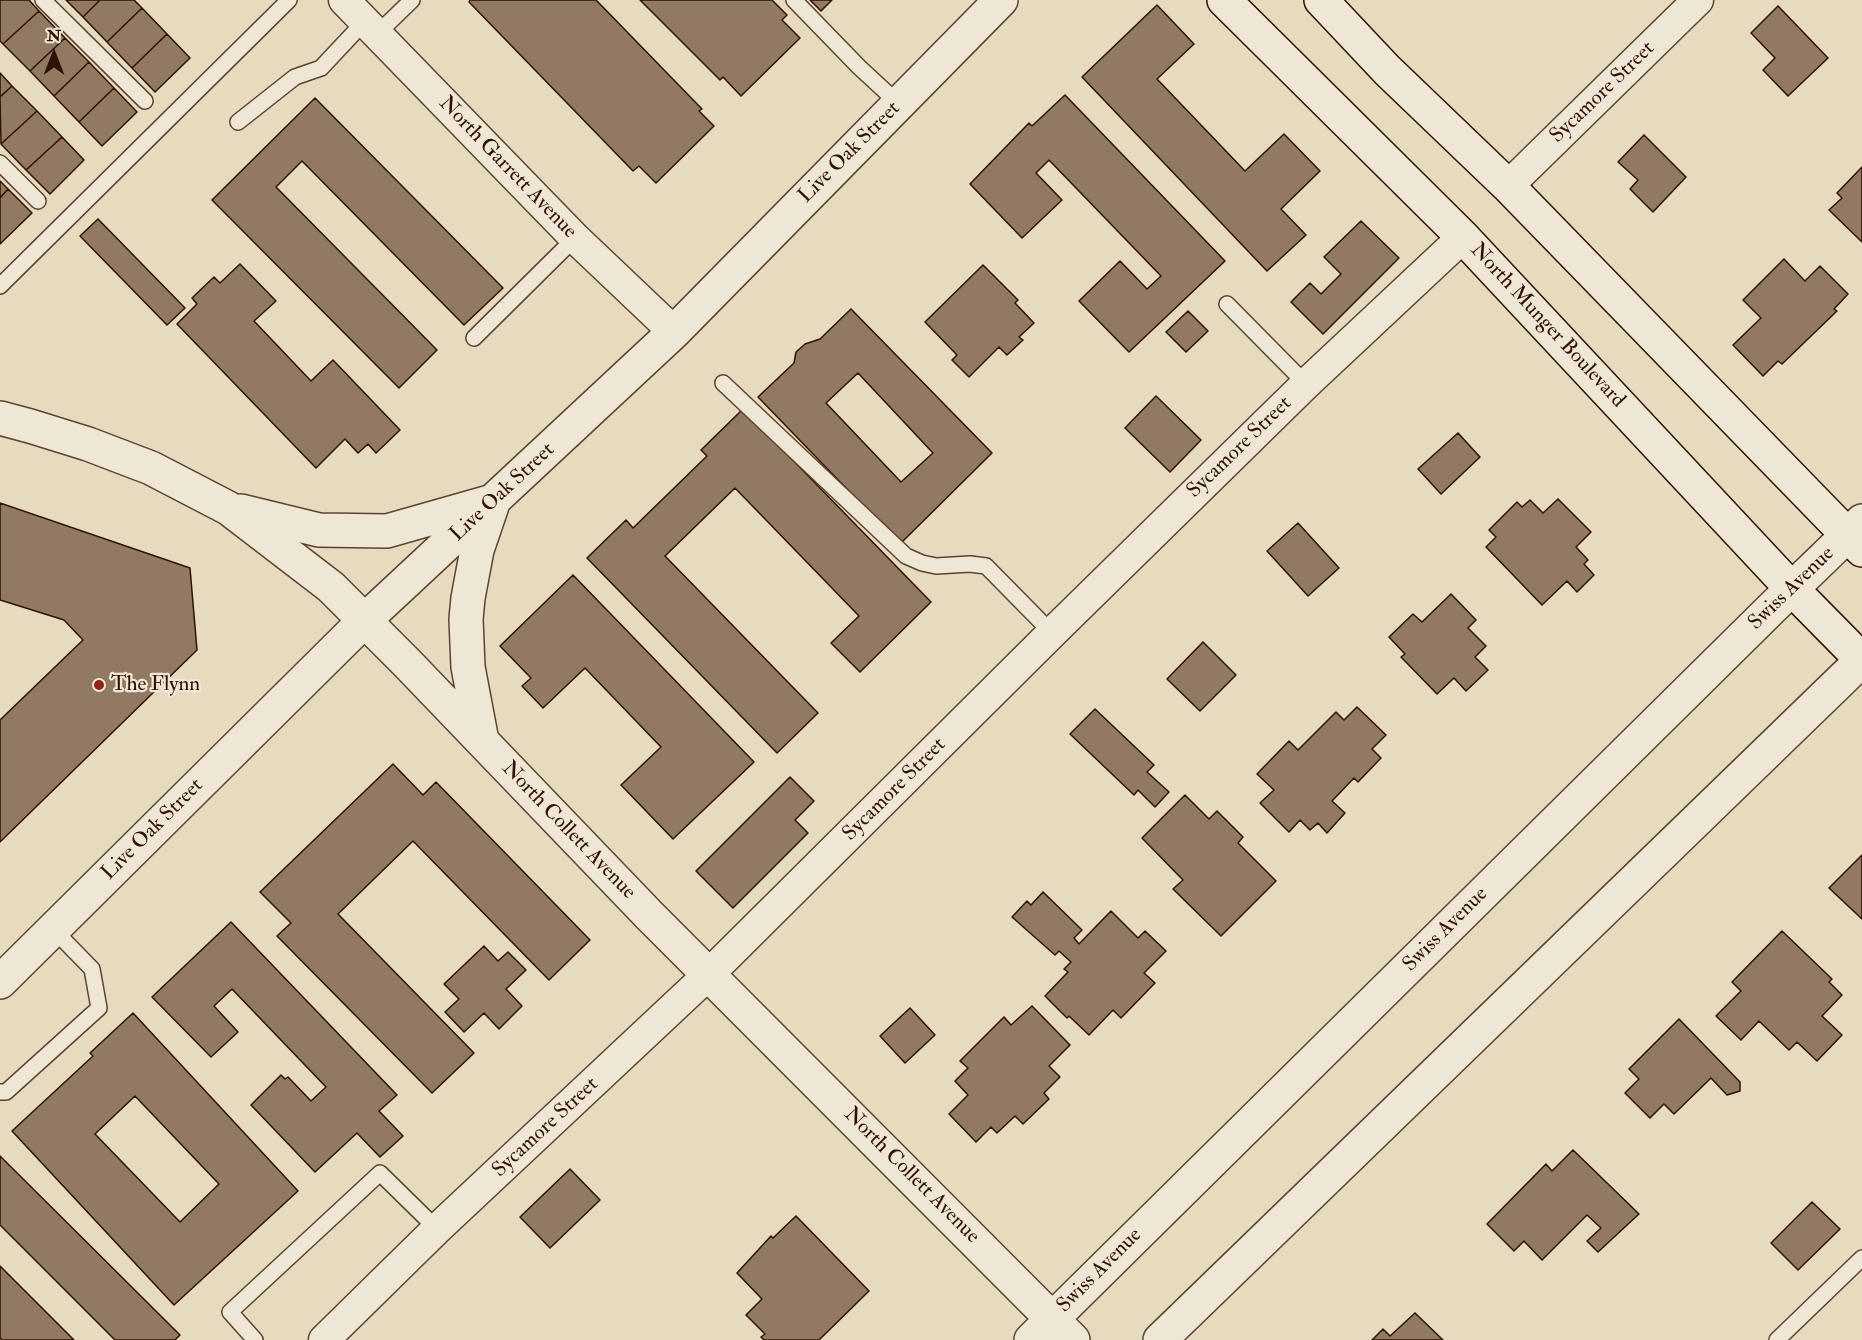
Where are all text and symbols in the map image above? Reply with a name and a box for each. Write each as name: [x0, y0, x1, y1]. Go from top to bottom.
north arrow: [24, 24, 84, 84]
text: N: [47, 26, 61, 46]
street label: Sycamore Street: [1545, 37, 1661, 149]
street label: North Garrett Avenue: [433, 92, 581, 244]
street label: Live Oak Street: [794, 97, 906, 209]
street label: North Munger Boulevard: [1464, 238, 1630, 414]
street label: Sycamore Street: [1182, 392, 1298, 504]
street label: Live Oak Street: [446, 438, 560, 548]
street label: Swiss Avenue: [1744, 542, 1840, 636]
place label: The Flynn: [111, 672, 200, 698]
marker: The Flynn: [92, 678, 106, 692]
street label: Sycamore Street: [838, 733, 952, 847]
street label: North Collett Avenue: [496, 757, 640, 905]
street label: Live Oak Street: [97, 774, 209, 886]
street label: Swiss Avenue: [1398, 882, 1494, 978]
street label: Sycamore Street: [488, 1073, 604, 1183]
street label: North Collett Avenue: [838, 1103, 984, 1249]
street label: Swiss Avenue: [1052, 1223, 1148, 1319]

